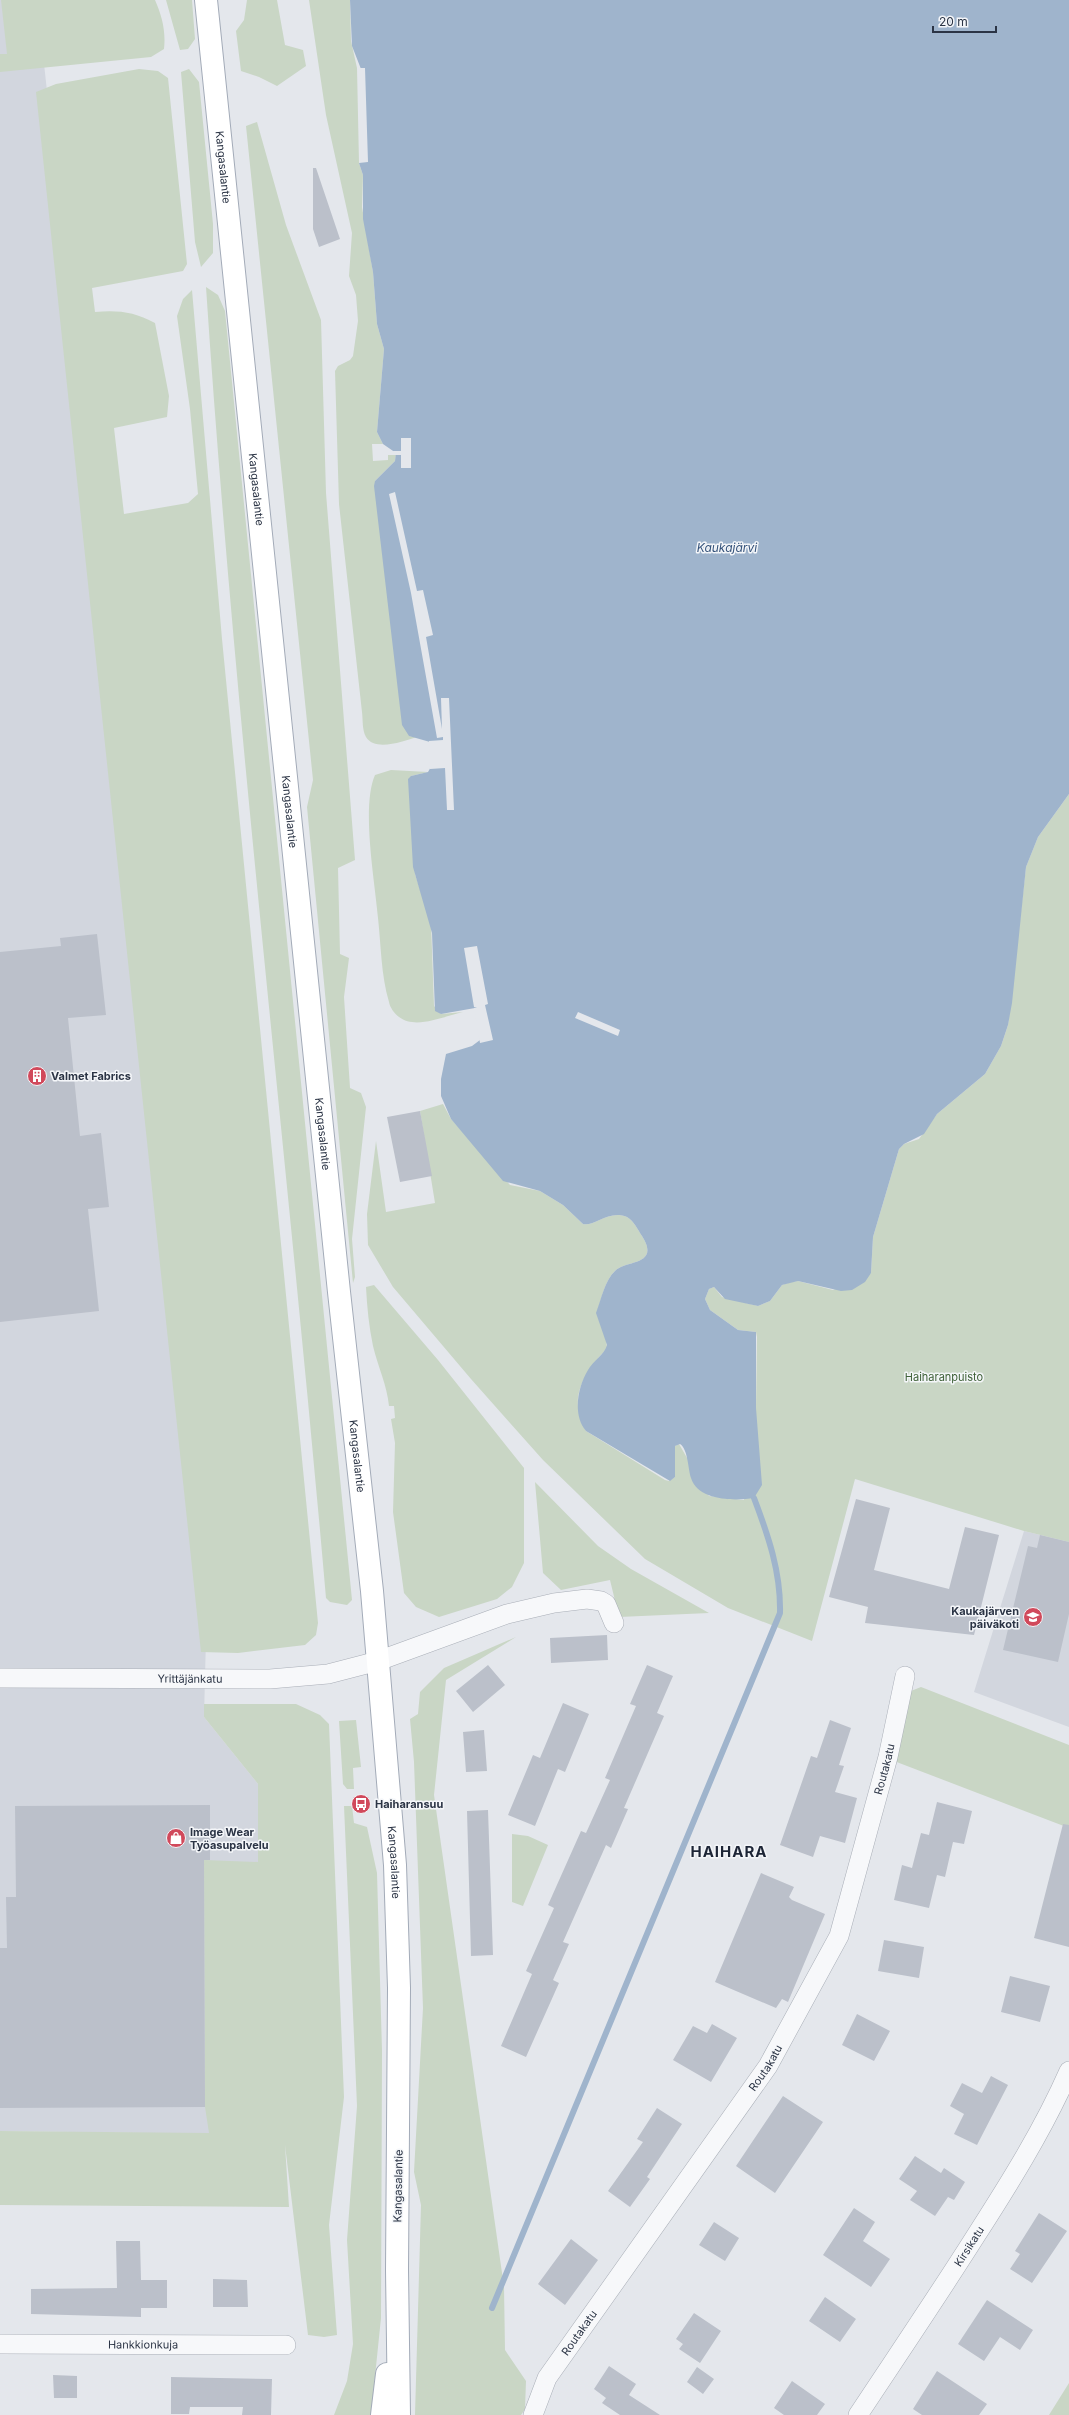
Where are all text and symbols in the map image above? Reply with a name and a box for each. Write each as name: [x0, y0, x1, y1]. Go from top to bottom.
scale bar: [933, 8, 996, 34]
text: 20 m: [939, 14, 968, 29]
street label: Kangasalantie: [212, 130, 234, 204]
street label: Kangasalantie: [246, 452, 267, 526]
water label: Kaukajärvi: [697, 540, 758, 555]
street label: Kangasalantie: [279, 775, 300, 849]
building icon: Valmet Fabrics: [26, 1065, 48, 1087]
place label: Valmet Fabrics: [51, 1069, 131, 1083]
street label: Kangasalantie: [312, 1097, 333, 1171]
park label: Haiharanpuisto: [905, 1370, 984, 1384]
street label: Kangasalantie: [346, 1419, 368, 1493]
place label: Kaukajärven päiväkoti: [951, 1604, 1019, 1631]
school or university icon: Kaukajärven päiväkoti: [1022, 1606, 1044, 1628]
street label: Yrittäjänkatu: [158, 1672, 222, 1686]
street label: Routakatu: [871, 1742, 898, 1796]
bus stop icon: Haiharansuu: [350, 1793, 372, 1815]
place label: Haiharansuu: [375, 1797, 443, 1811]
place label: Image Wear Työasupalvelu: [190, 1825, 269, 1852]
street label: Kangasalantie: [385, 1825, 403, 1899]
shop icon: Image Wear Työasupalvelu: [165, 1827, 187, 1849]
district label: HAIHARA: [690, 1842, 768, 1861]
street label: Routakatu: [746, 2042, 785, 2094]
street label: Kangasalantie: [390, 2149, 406, 2223]
street label: Kirsikatu: [951, 2223, 987, 2269]
street label: Routakatu: [558, 2307, 600, 2358]
street label: Hankkionkuja: [108, 2337, 178, 2352]

